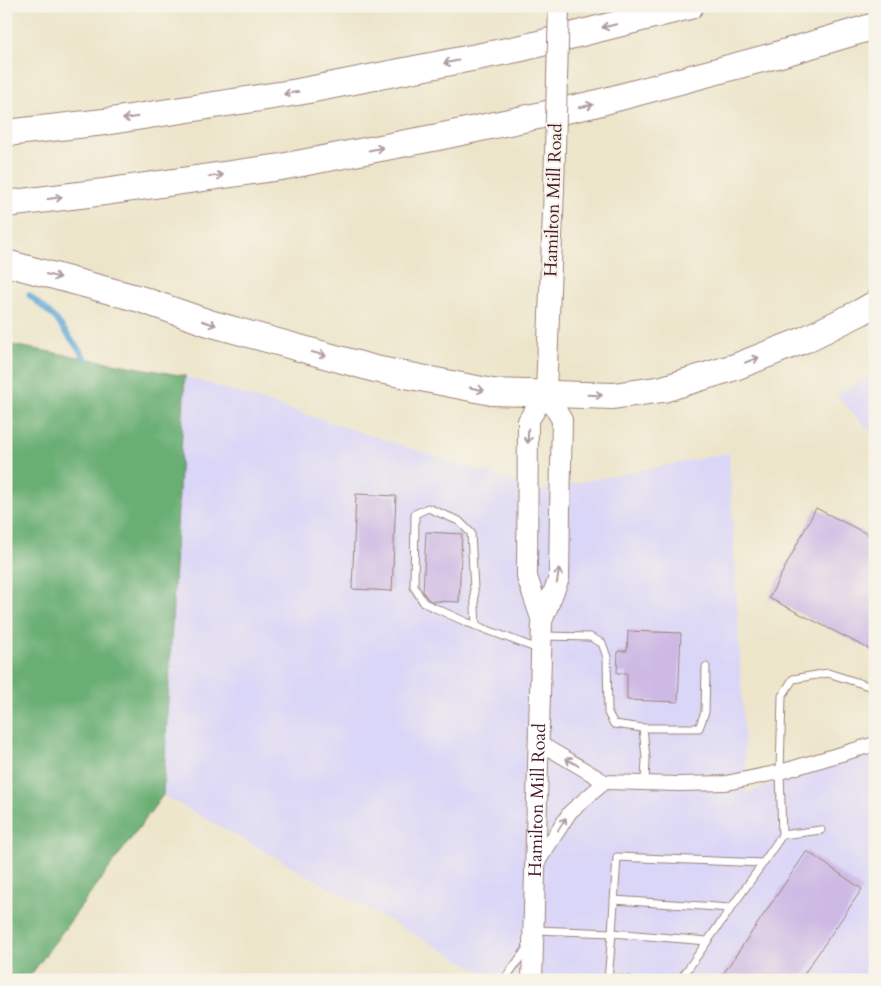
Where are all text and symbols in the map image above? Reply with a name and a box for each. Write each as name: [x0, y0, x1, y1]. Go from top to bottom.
one-way arrow: [602, 22, 618, 32]
one-way arrow: [443, 58, 459, 67]
one-way arrow: [283, 89, 299, 99]
one-way arrow: [578, 101, 594, 110]
one-way arrow: [123, 113, 139, 123]
street label: Hamilton Mill Road: [538, 122, 569, 277]
one-way arrow: [367, 143, 383, 153]
one-way arrow: [207, 171, 223, 181]
one-way arrow: [46, 193, 62, 203]
one-way arrow: [45, 272, 61, 281]
one-way arrow: [200, 319, 216, 328]
one-way arrow: [310, 349, 326, 359]
one-way arrow: [744, 355, 760, 364]
one-way arrow: [469, 385, 485, 395]
one-way arrow: [587, 391, 603, 400]
one-way arrow: [523, 428, 532, 444]
one-way arrow: [553, 568, 563, 584]
street label: Hamilton Mill Road: [523, 722, 552, 877]
one-way arrow: [565, 757, 579, 767]
one-way arrow: [557, 818, 567, 832]

